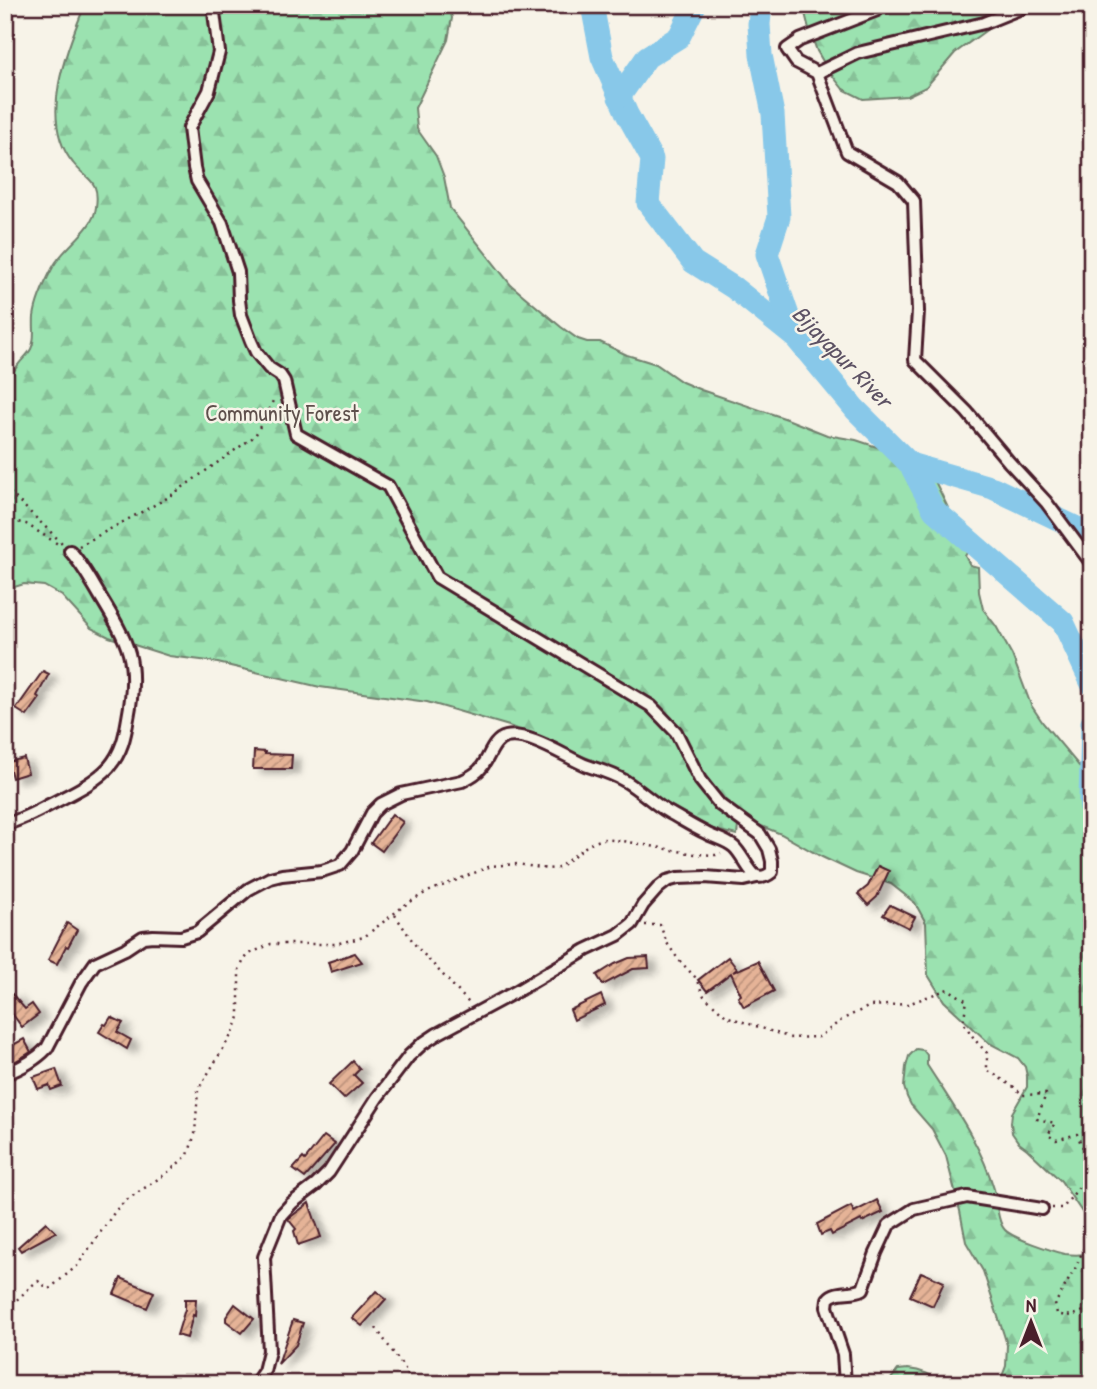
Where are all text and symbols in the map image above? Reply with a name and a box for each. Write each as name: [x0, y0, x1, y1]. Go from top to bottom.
water label: Bijayapur River: [785, 298, 902, 417]
park label: Community Forest: [205, 397, 360, 428]
north arrow: [996, 1288, 1066, 1358]
text: N: [1026, 1292, 1036, 1318]

